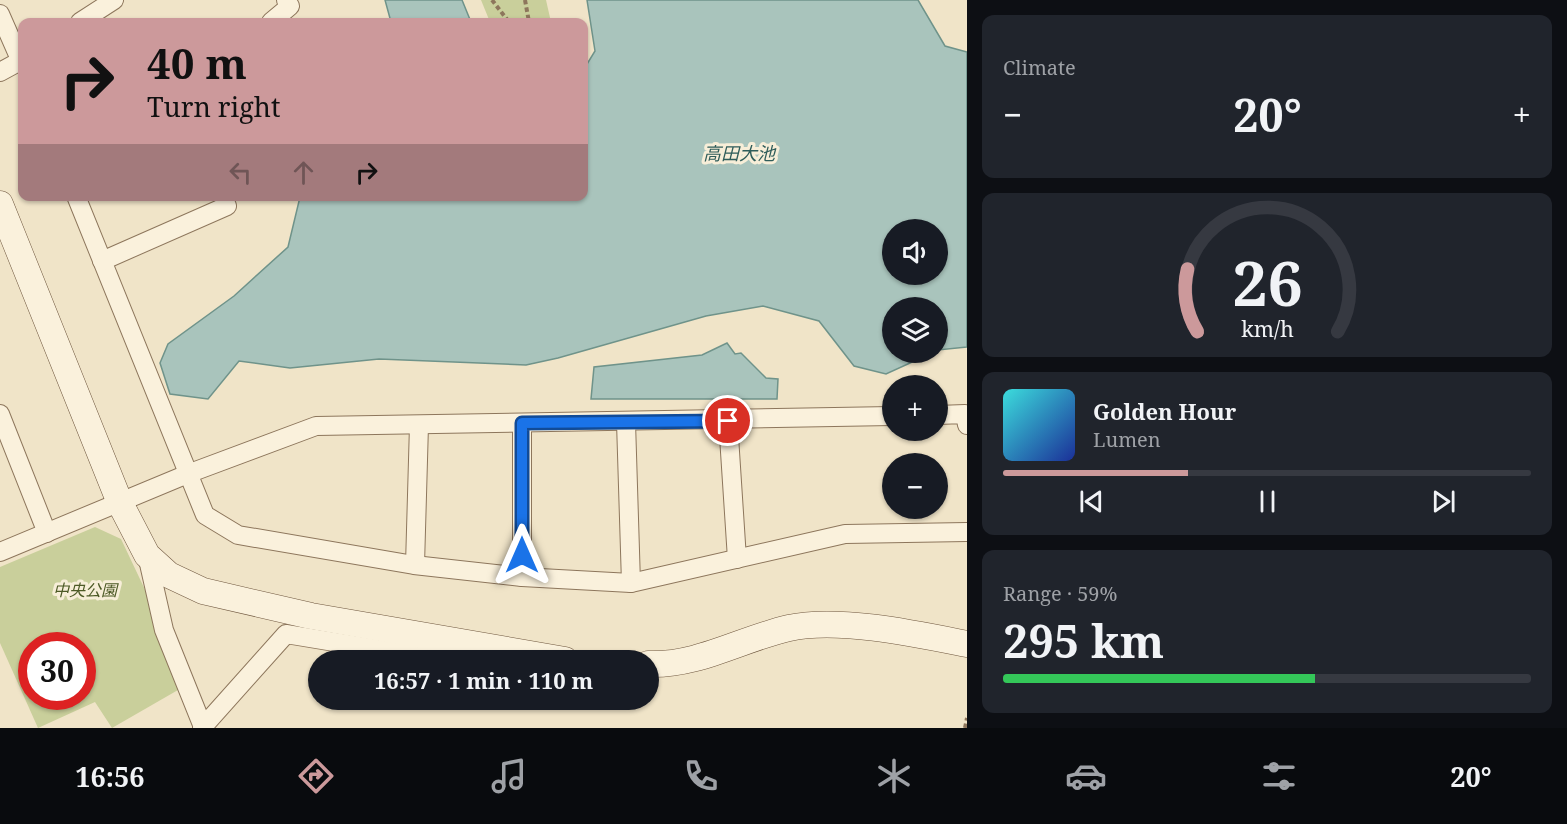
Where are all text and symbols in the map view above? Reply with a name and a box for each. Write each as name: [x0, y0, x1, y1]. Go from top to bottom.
text: 40 m: [147, 34, 247, 91]
icon: right: [48, 42, 126, 120]
text: Climate: [1003, 54, 1076, 81]
text: 20°: [1233, 84, 1302, 145]
text: Turn right: [147, 88, 280, 125]
text: −: [1003, 92, 1022, 137]
text: +: [1513, 92, 1531, 137]
water label: 高田大池: [703, 141, 777, 165]
icon: left: [224, 156, 257, 189]
icon: ahead: [287, 156, 320, 189]
icon: right: [350, 156, 383, 189]
map controls: [882, 219, 948, 519]
button: sound: [882, 219, 948, 285]
text: 26: [1232, 239, 1302, 324]
button: layers: [882, 297, 948, 363]
text: km/h: [1241, 314, 1294, 343]
button: +: [882, 375, 948, 441]
pin: [702, 395, 753, 446]
text: Golden Hour: [1093, 396, 1236, 426]
icon: arrive: [711, 404, 744, 437]
text: Lumen: [1093, 426, 1161, 453]
button: −: [882, 453, 948, 519]
icon: previous: [1075, 485, 1108, 518]
icon: pause: [1251, 485, 1284, 518]
icon: next: [1427, 485, 1460, 518]
position arrow: [490, 523, 554, 587]
park label: 中央公園: [53, 579, 119, 601]
text: Range · 59%: [1003, 580, 1117, 607]
text: 295 km: [1003, 610, 1164, 671]
speed limit sign: 30: [18, 632, 96, 710]
text: 16:57 · 1 min · 110 m: [374, 665, 593, 695]
icon: directions: [295, 755, 337, 797]
icon: music: [488, 755, 530, 797]
icon: phone: [680, 755, 722, 797]
icon: climate: [873, 755, 915, 797]
icon: car: [1065, 755, 1107, 797]
icon: filters: [1258, 755, 1300, 797]
text: 16:56: [75, 758, 145, 795]
text: 20°: [1450, 758, 1492, 795]

